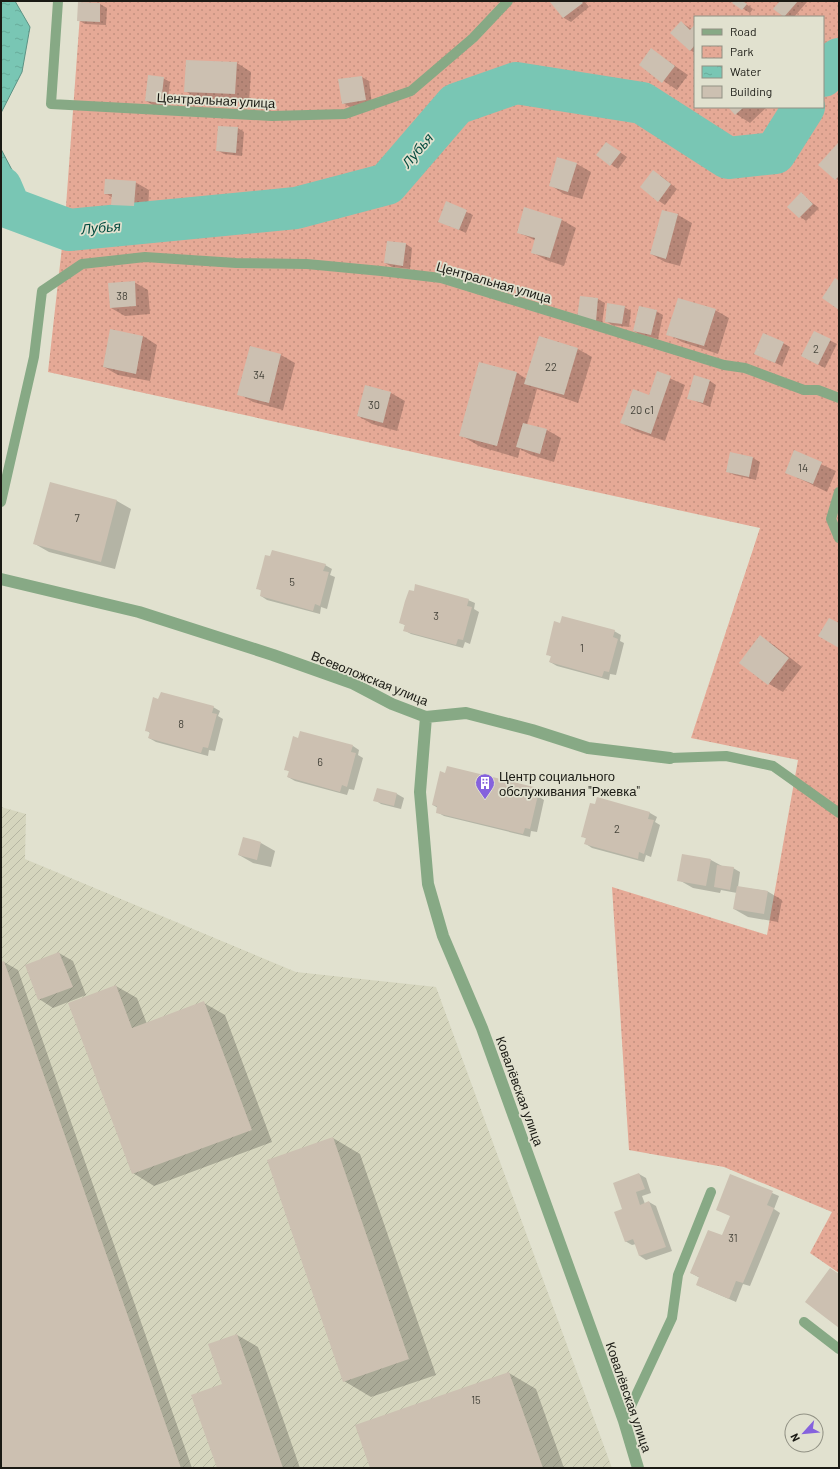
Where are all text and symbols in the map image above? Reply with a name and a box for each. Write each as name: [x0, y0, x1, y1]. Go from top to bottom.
legend: [694, 16, 824, 108]
text: Road: [730, 24, 757, 38]
text: Park: [730, 44, 754, 58]
text: Water: [730, 64, 762, 78]
text: Building: [730, 84, 772, 98]
street label: Центральная улица: [156, 89, 276, 111]
water label: Лубья: [397, 129, 437, 171]
water label: Лубья: [80, 217, 122, 237]
street label: Центральная улица: [435, 258, 554, 306]
house number: 38: [116, 289, 128, 302]
house number: 2: [813, 342, 819, 355]
house number: 22: [545, 360, 557, 373]
house number: 34: [253, 368, 265, 381]
house number: 30: [368, 398, 380, 411]
house number: 20 с1: [630, 403, 654, 416]
house number: 14: [798, 461, 808, 474]
house number: 7: [74, 511, 80, 524]
house number: 5: [289, 575, 295, 588]
house number: 3: [433, 609, 439, 622]
house number: 1: [580, 641, 584, 654]
street label: Всеволожская улица: [309, 647, 432, 709]
house number: 8: [178, 717, 184, 730]
house number: 6: [317, 755, 323, 768]
place label: Центр социального обслуживания "Ржевка": [499, 768, 640, 799]
building icon: Центр социального обслуживания "Ржевка": [474, 772, 496, 800]
house number: 2: [614, 822, 620, 835]
street label: Ковалёвская улица: [493, 1034, 548, 1149]
house number: 31: [728, 1231, 738, 1244]
street label: Ковалёвская улица: [603, 1340, 656, 1455]
house number: 15: [471, 1393, 481, 1406]
north arrow: [784, 1413, 824, 1453]
text: N: [787, 1432, 802, 1444]

